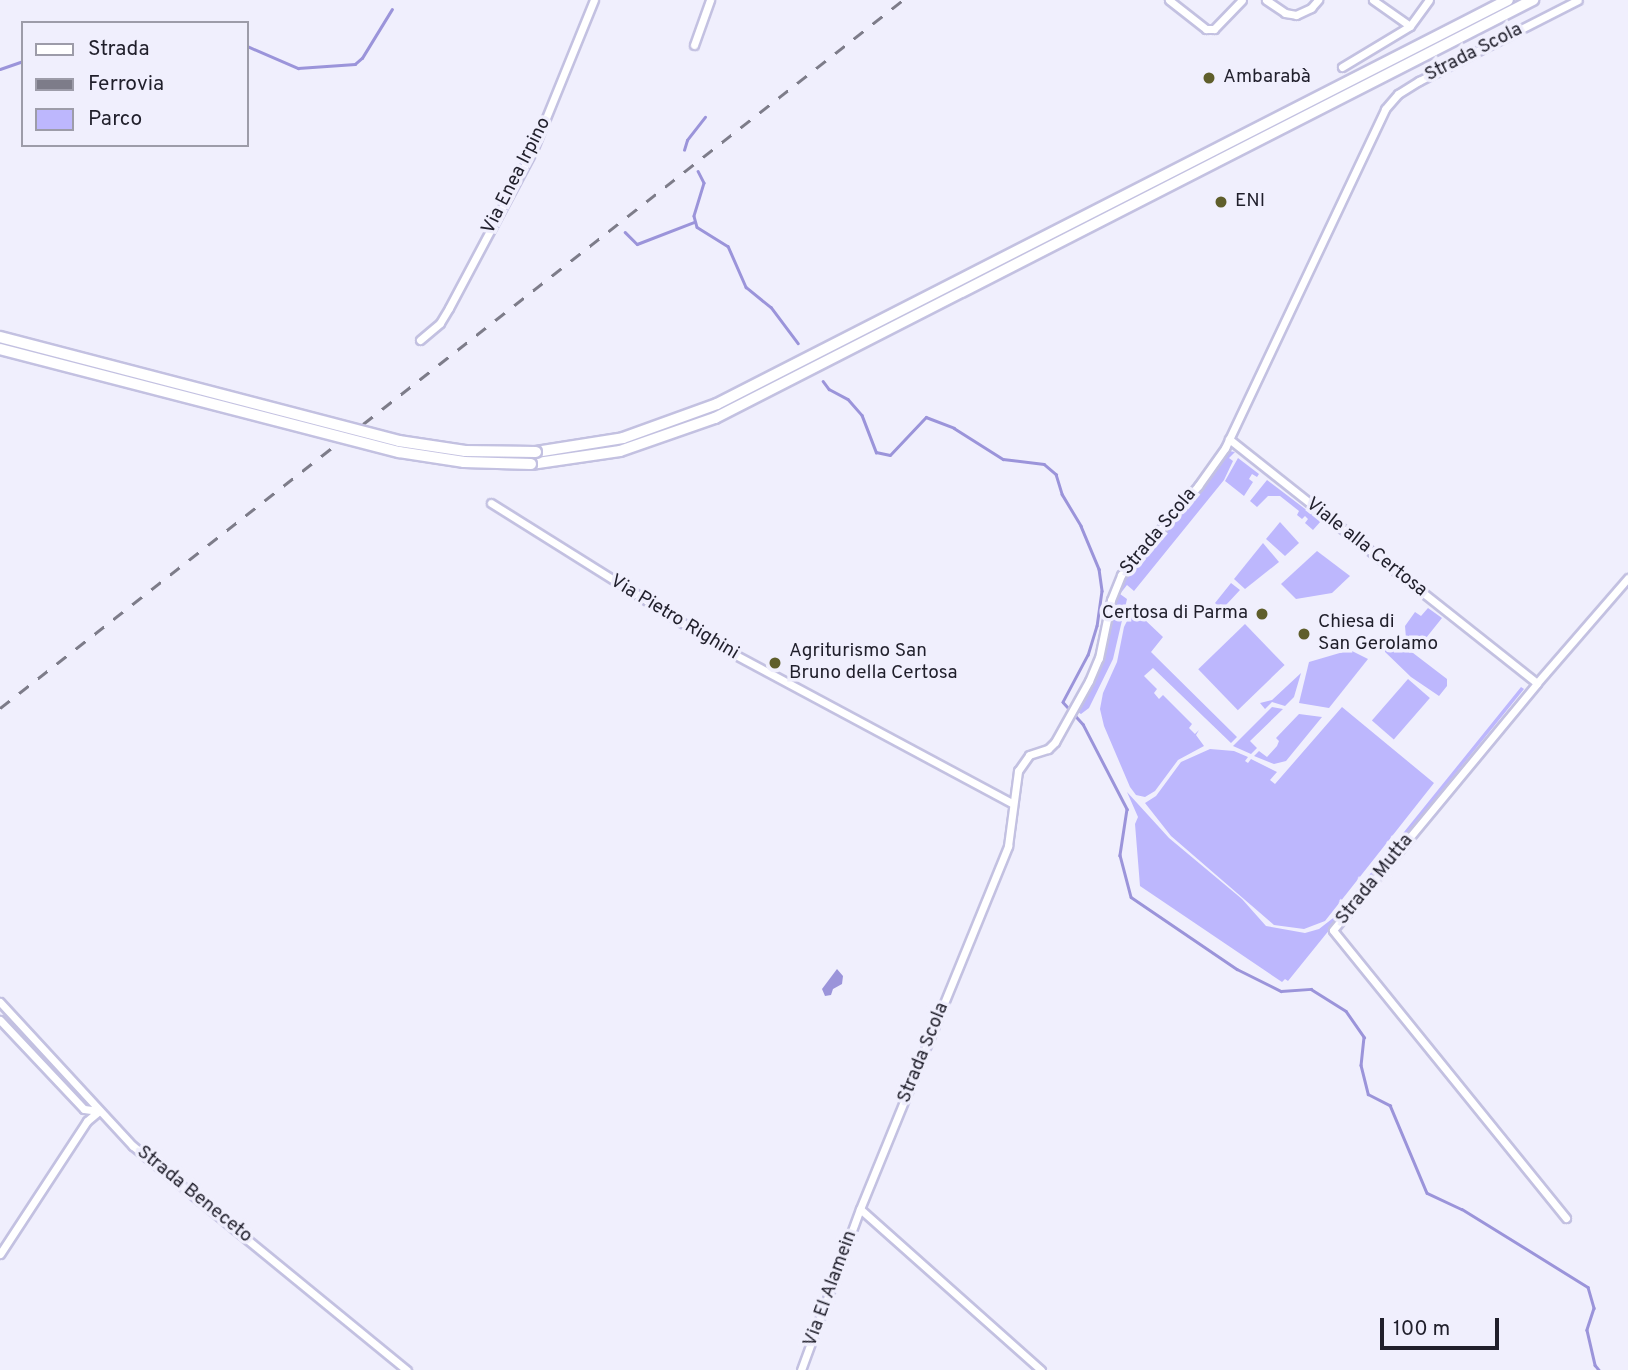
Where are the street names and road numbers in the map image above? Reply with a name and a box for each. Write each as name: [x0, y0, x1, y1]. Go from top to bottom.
street label: Strada Scola: [1421, 19, 1527, 87]
street label: Via Enea Irpino: [478, 114, 556, 238]
street label: Strada Scola: [1116, 484, 1202, 580]
street label: Viale alla Certosa: [1301, 493, 1431, 603]
street label: Via Pietro Righini: [606, 571, 742, 665]
street label: Strada Mutta: [1332, 830, 1418, 930]
street label: Strada Scola: [894, 999, 954, 1107]
street label: Strada Beneceto: [132, 1141, 256, 1249]
street label: Via El Alamein: [799, 1227, 863, 1351]

